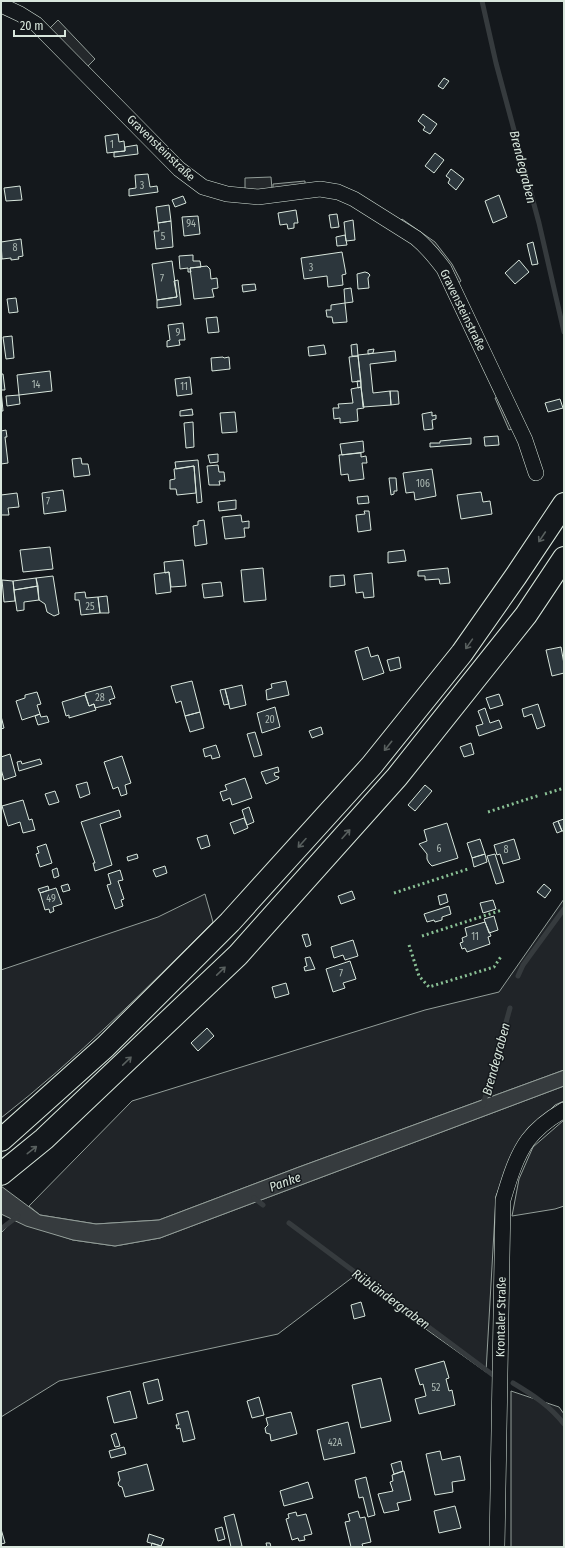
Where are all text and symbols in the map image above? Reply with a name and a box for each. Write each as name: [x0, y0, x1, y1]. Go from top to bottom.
scale bar: [14, 12, 65, 38]
text: 20 m: [20, 19, 44, 33]
street label: Gravensteinstraße: [124, 112, 198, 184]
water label: Brendegraben: [507, 129, 539, 205]
house number: 1: [110, 139, 114, 151]
house number: 3: [140, 180, 145, 192]
house number: 94: [186, 218, 196, 230]
house number: 5: [161, 231, 166, 243]
house number: 8: [13, 242, 18, 254]
house number: 3: [309, 262, 314, 274]
street label: Gravensteinstraße: [437, 267, 489, 353]
house number: 7: [160, 273, 164, 285]
house number: 9: [176, 327, 181, 339]
house number: 14: [32, 379, 41, 391]
house number: 11: [180, 381, 188, 393]
house number: 106: [416, 478, 430, 490]
house number: 7: [46, 496, 50, 508]
one-way arrow: [538, 531, 546, 543]
house number: 25: [86, 601, 95, 613]
one-way arrow: [465, 638, 473, 649]
house number: 28: [95, 692, 105, 704]
house number: 20: [265, 714, 275, 726]
one-way arrow: [384, 740, 392, 751]
one-way arrow: [342, 829, 351, 839]
one-way arrow: [297, 838, 306, 848]
house number: 6: [437, 843, 442, 855]
house number: 8: [504, 844, 509, 856]
house number: 49: [46, 893, 56, 905]
house number: 11: [471, 931, 479, 943]
one-way arrow: [216, 967, 226, 976]
house number: 7: [339, 968, 343, 980]
water label: Brendegraben: [479, 1021, 513, 1097]
one-way arrow: [122, 1056, 132, 1066]
one-way arrow: [26, 1145, 37, 1154]
water label: Panke: [267, 1169, 303, 1195]
water label: Rübländergraben: [349, 1266, 433, 1332]
street label: Krontaler Straße: [493, 1277, 509, 1357]
house number: 52: [432, 1382, 441, 1394]
house number: 42A: [328, 1437, 343, 1449]

